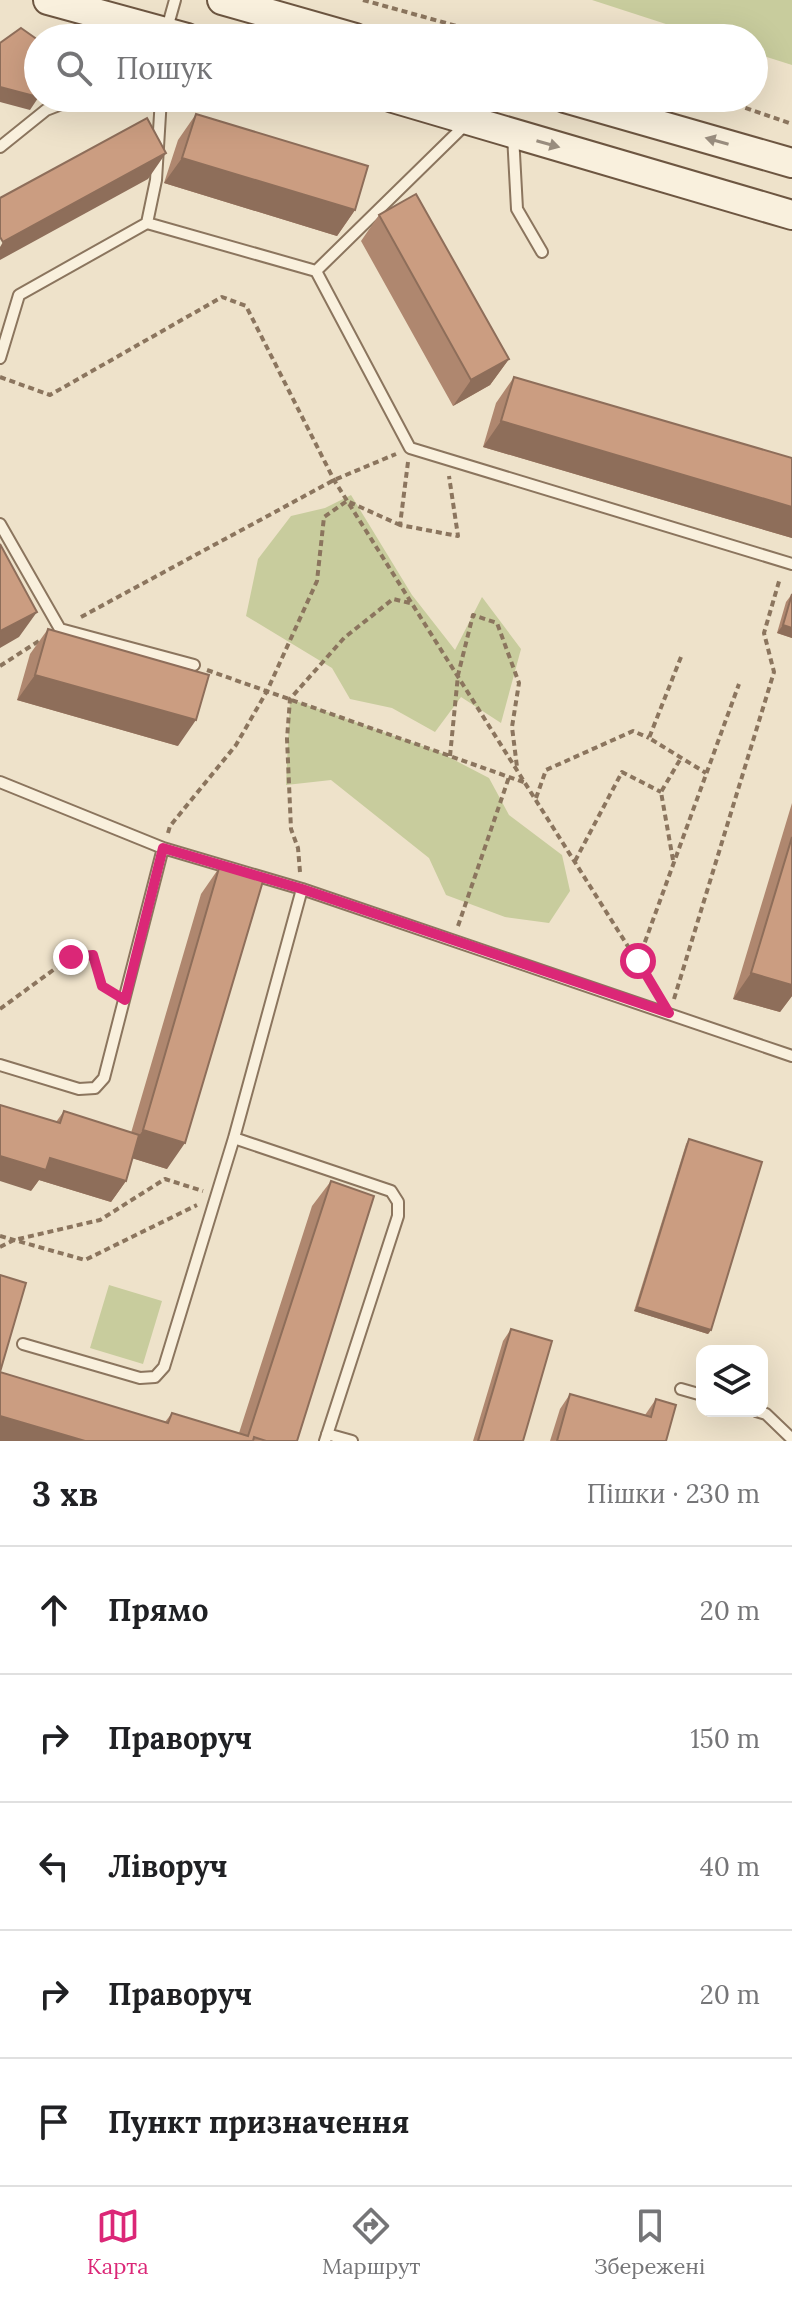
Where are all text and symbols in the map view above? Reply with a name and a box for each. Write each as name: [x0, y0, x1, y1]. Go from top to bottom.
search box: [24, 24, 768, 112]
icon: search: [52, 46, 96, 90]
text: Пошук: [116, 49, 212, 87]
one-way arrow: [705, 134, 729, 147]
one-way arrow: [536, 138, 560, 151]
route end: [53, 939, 89, 975]
route start: [620, 943, 656, 979]
map controls: [696, 1345, 768, 1417]
button: layers: [696, 1345, 768, 1417]
text: 3 хв: [32, 1472, 98, 1515]
text: Пішки · 230 m: [587, 1477, 760, 1510]
icon: ahead: [32, 1588, 76, 1632]
text: Прямо: [108, 1591, 209, 1629]
text: 20 m: [700, 1594, 760, 1627]
icon: right: [32, 1716, 76, 1760]
text: Праворуч: [108, 1719, 252, 1757]
text: 150 m: [690, 1722, 760, 1755]
icon: left: [32, 1844, 76, 1888]
text: Ліворуч: [108, 1847, 228, 1885]
text: 40 m: [700, 1850, 760, 1883]
icon: right: [32, 1972, 76, 2016]
text: Праворуч: [108, 1975, 252, 2013]
text: 20 m: [700, 1978, 760, 2011]
icon: arrive: [32, 2100, 76, 2144]
text: Пункт призначення: [108, 2103, 410, 2141]
tab: Карта: [87, 2204, 149, 2280]
tab: Маршрут: [322, 2204, 420, 2280]
tab: Збережені: [594, 2204, 705, 2280]

